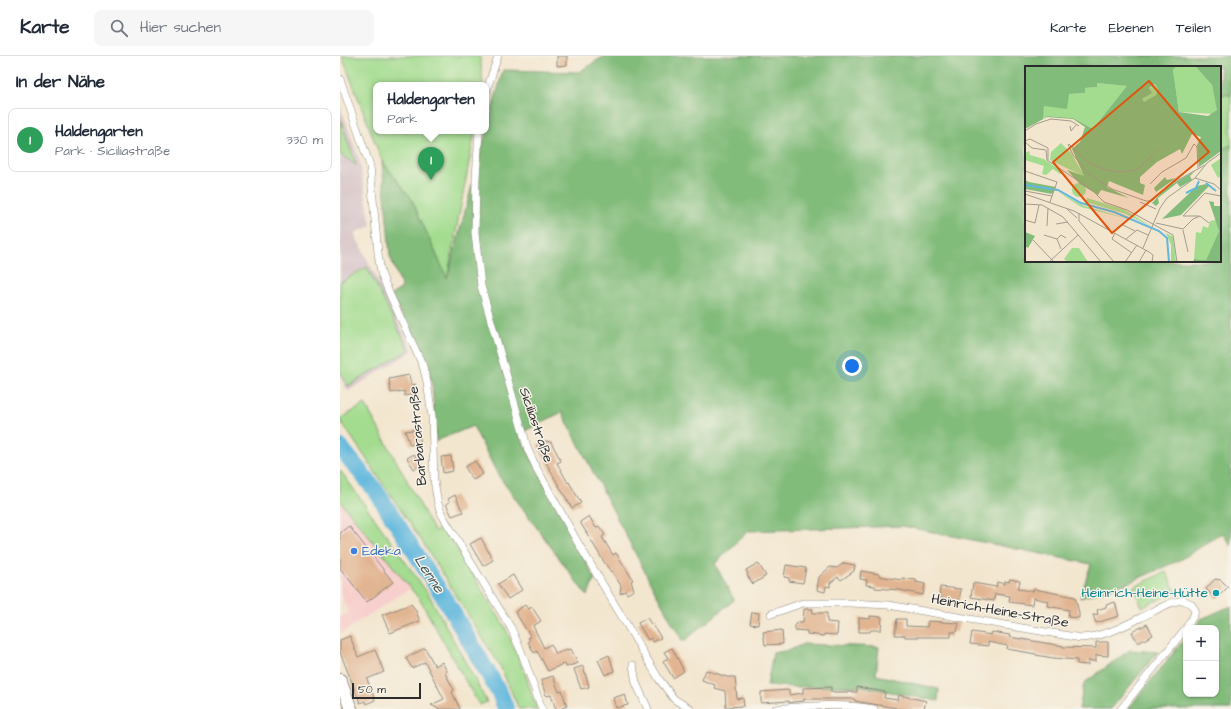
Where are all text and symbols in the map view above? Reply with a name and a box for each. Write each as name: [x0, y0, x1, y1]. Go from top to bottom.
search box: [94, 10, 374, 46]
text: Karte: [20, 14, 70, 41]
icon: search: [108, 17, 130, 39]
text: Hier suchen: [140, 17, 221, 38]
text: Karte: [1050, 18, 1087, 38]
text: Ebenen: [1109, 18, 1154, 38]
text: Teilen: [1176, 18, 1211, 38]
inset map: [1025, 66, 1221, 262]
text: In der Nähe: [16, 70, 105, 94]
popup: [373, 82, 489, 134]
text: Haldengarten: [387, 89, 475, 110]
text: Park: [387, 110, 417, 128]
text: Haldengarten: [55, 121, 143, 142]
text: 1: [29, 131, 31, 149]
text: 330 m: [286, 131, 323, 149]
text: Park · Siciliastraße: [55, 142, 170, 160]
pin: 1: [418, 147, 444, 180]
your location: [842, 356, 862, 376]
street label: Barbarastraße: [404, 385, 432, 487]
street label: Siciliastraße: [514, 385, 558, 466]
place label: Edeka: [362, 541, 401, 561]
marker: Edeka: [349, 546, 359, 556]
water label: Lenne: [409, 551, 450, 598]
place label: Heinrich-Heine-Hütte: [1081, 583, 1208, 603]
marker: Heinrich-Heine-Hütte: [1211, 588, 1221, 598]
street label: Heinrich-Heine-Straße: [930, 589, 1071, 633]
map controls: [1183, 625, 1219, 697]
button: +: [1183, 625, 1219, 661]
button: −: [1183, 661, 1219, 697]
scale bar: [352, 681, 421, 700]
text: 50 m: [358, 682, 386, 697]

